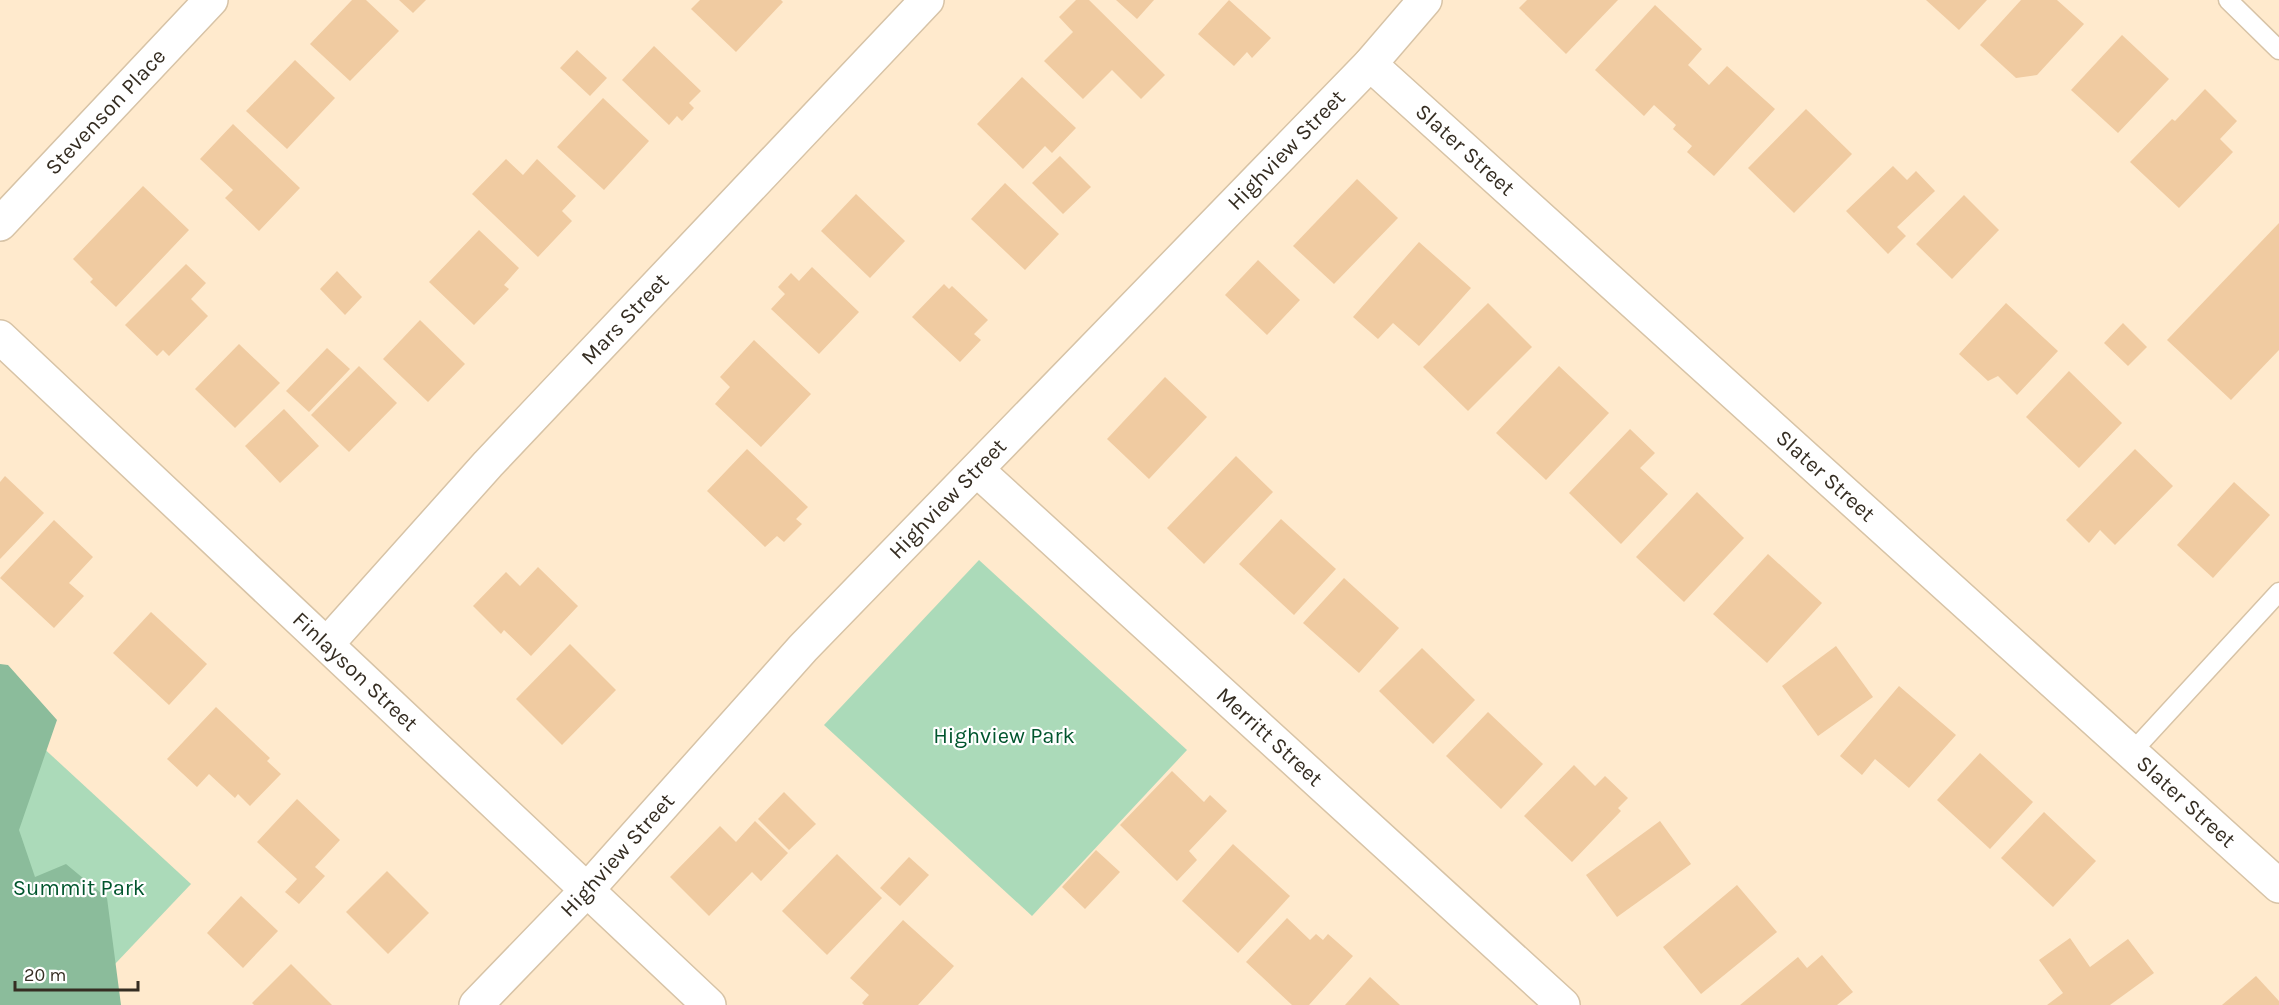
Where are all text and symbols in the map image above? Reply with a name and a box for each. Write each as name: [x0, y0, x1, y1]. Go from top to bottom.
street label: Stevenson Place: [40, 43, 171, 180]
street label: Highview Street: [1222, 85, 1350, 216]
street label: Slater Street: [1410, 98, 1520, 201]
street label: Mars Street: [576, 268, 674, 370]
street label: Slater Street: [1770, 424, 1880, 527]
street label: Highview Street: [884, 433, 1012, 564]
street label: Finlayson Street: [287, 606, 423, 737]
street label: Merritt Street: [1211, 682, 1328, 792]
park label: Highview Park: [933, 723, 1075, 749]
street label: Slater Street: [2131, 750, 2241, 853]
street label: Highview Street: [555, 788, 680, 922]
park label: Summit Park: [13, 875, 145, 901]
scale bar: [15, 954, 138, 992]
text: 20 m: [24, 964, 66, 986]

